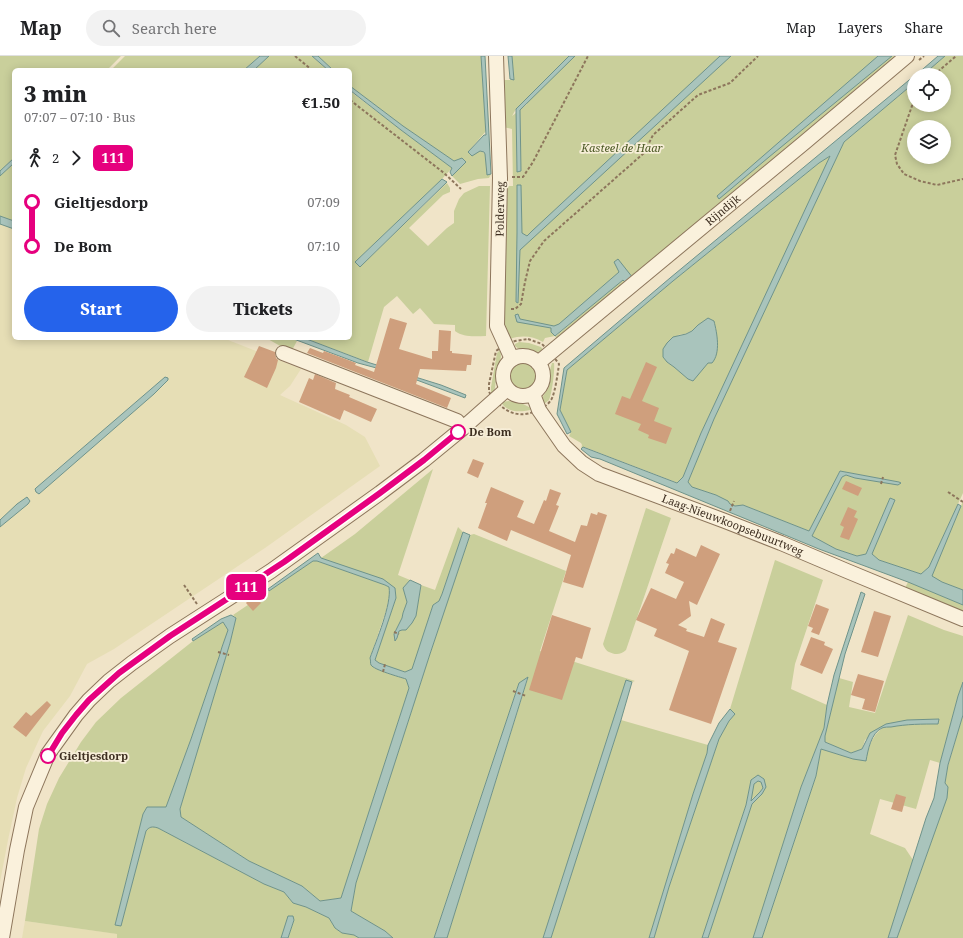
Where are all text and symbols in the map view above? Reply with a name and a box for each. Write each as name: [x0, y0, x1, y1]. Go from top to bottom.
search box: [86, 10, 366, 46]
text: Map: [20, 15, 62, 41]
icon: search: [100, 17, 122, 39]
text: Search here: [132, 18, 217, 38]
text: Map: [786, 18, 816, 37]
text: Layers: [838, 18, 883, 37]
text: Share: [905, 18, 943, 37]
map controls: [907, 68, 951, 164]
button: locate: [907, 68, 951, 112]
text: 3 min: [24, 78, 87, 108]
text: €1.50: [302, 92, 340, 112]
text: 07:07 – 07:10 · Bus: [24, 108, 135, 126]
button: layers: [907, 120, 951, 164]
park label: Kasteel de Haar: [580, 140, 664, 155]
icon: walk: [24, 147, 46, 169]
icon: forward: [65, 147, 87, 169]
text: 111: [101, 148, 125, 167]
text: 2: [52, 149, 59, 167]
street label: Polderweg: [492, 181, 507, 237]
street label: Rijndijk: [702, 190, 744, 229]
text: Gieltjesdorp: [54, 192, 148, 212]
text: 07:09: [307, 193, 340, 211]
text: De Bom: [54, 236, 112, 256]
text: 07:10: [307, 237, 340, 255]
button: Start: [24, 286, 178, 332]
button: Tickets: [186, 286, 340, 332]
marker: De Bom: [450, 424, 466, 440]
place label: De Bom: [469, 424, 512, 439]
street label: Laag-Nieuwkoopsebuurtweg: [660, 490, 806, 559]
line badge: 111: [223, 574, 269, 600]
text: 111: [234, 577, 258, 596]
marker: Gieltjesdorp: [40, 748, 56, 764]
place label: Gieltjesdorp: [59, 748, 128, 763]

